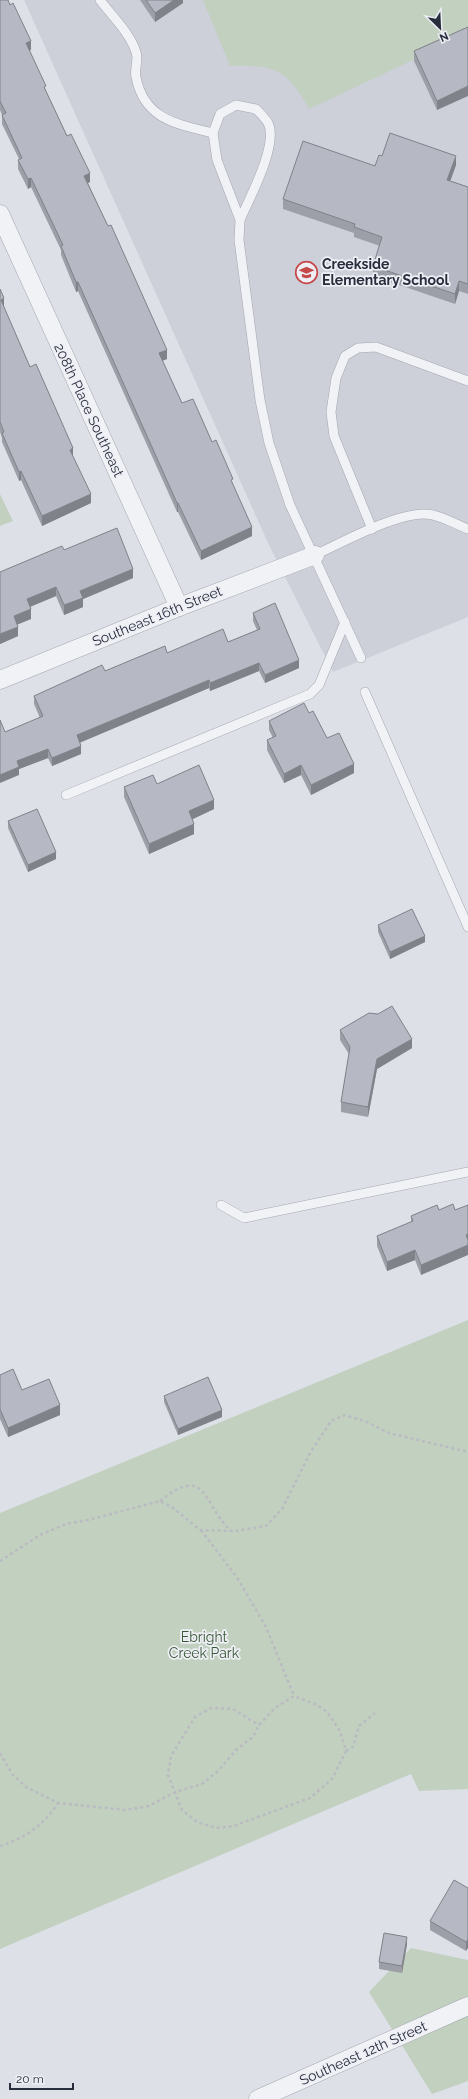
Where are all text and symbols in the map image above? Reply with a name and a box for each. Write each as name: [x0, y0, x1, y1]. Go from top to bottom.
north arrow: [420, 8, 460, 48]
text: N: [437, 29, 450, 44]
place label: Creekside Elementary School: [322, 256, 450, 288]
school or university icon: Creekside Elementary School: [294, 259, 320, 285]
street label: 208th Place Southeast: [51, 341, 127, 480]
street label: Southeast 16th Street: [90, 583, 225, 649]
park label: Ebright Creek Park: [169, 1629, 240, 1661]
street label: Southeast 12th Street: [297, 2018, 429, 2088]
scale bar: [10, 2065, 73, 2091]
text: 20 m: [16, 2072, 44, 2086]

